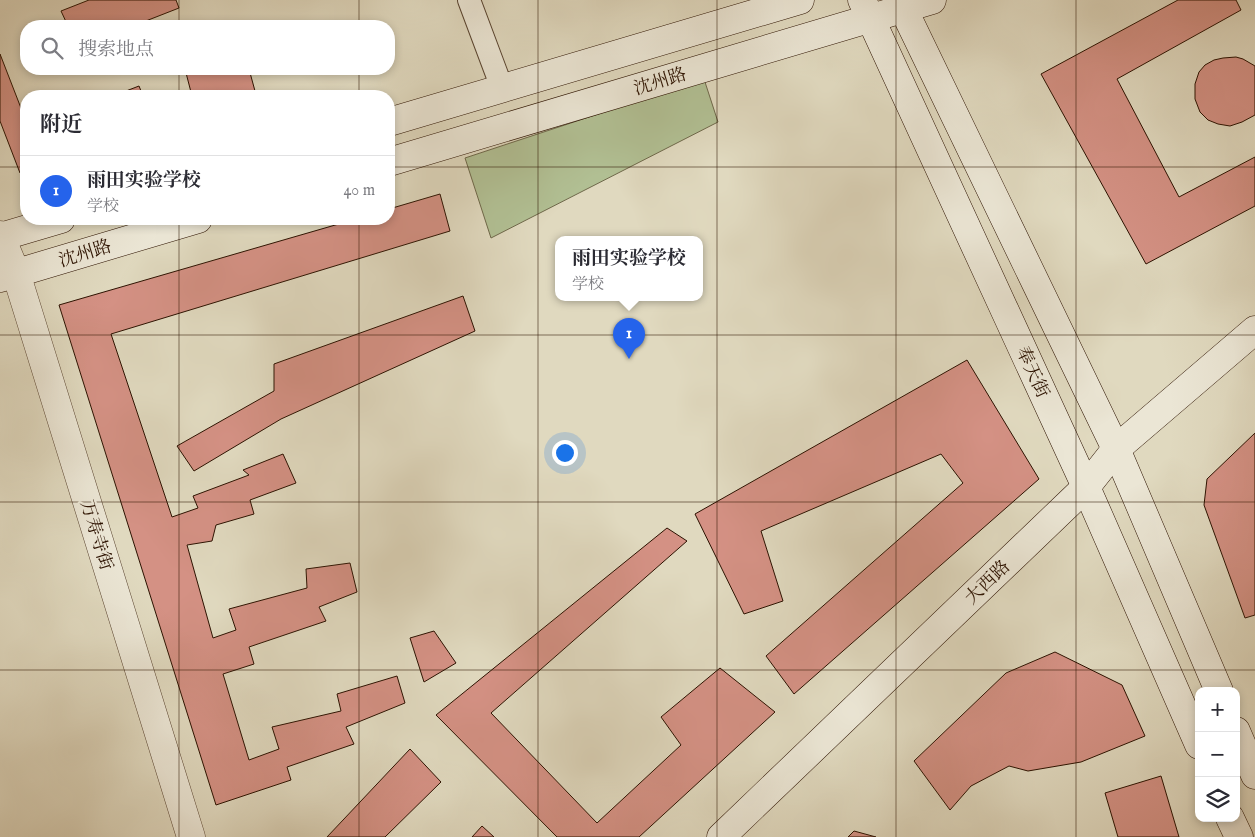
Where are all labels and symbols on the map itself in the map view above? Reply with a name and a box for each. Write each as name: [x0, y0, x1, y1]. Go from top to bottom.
street label: 沈州路: [631, 64, 690, 101]
street label: 沈州路: [56, 236, 115, 273]
pin: 1: [613, 318, 645, 359]
street label: 奉天街: [1010, 343, 1053, 402]
your location: [552, 440, 578, 466]
street label: 万寿寺街: [74, 498, 117, 573]
street label: 大西路: [961, 556, 1015, 610]

